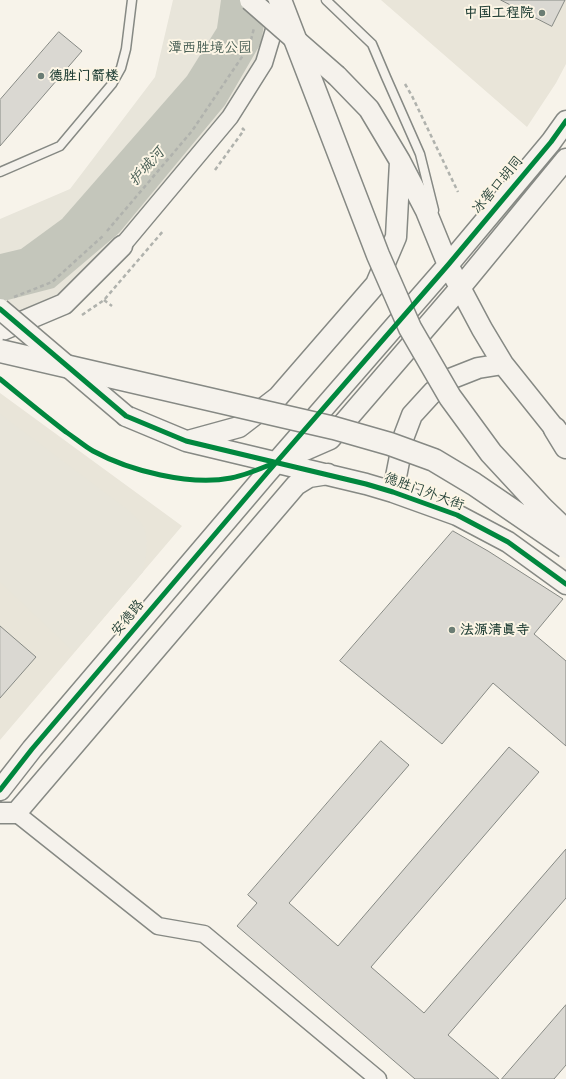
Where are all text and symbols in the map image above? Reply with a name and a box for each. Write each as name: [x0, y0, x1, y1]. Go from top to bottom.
place label: 中国工程院: [464, 5, 534, 21]
marker: 中国工程院: [537, 8, 547, 18]
park label: 潭西胜境公园: [168, 40, 252, 56]
place label: 德胜门箭楼: [49, 68, 119, 84]
marker: 德胜门箭楼: [36, 71, 46, 81]
water label: 护城河: [125, 144, 169, 190]
street label: 冰窖口胡同: [469, 153, 527, 217]
street label: 德胜门外大街: [382, 470, 466, 514]
street label: 安德路: [108, 597, 148, 639]
place label: 法源清真寺: [460, 622, 530, 638]
marker: 法源清真寺: [447, 625, 457, 635]

